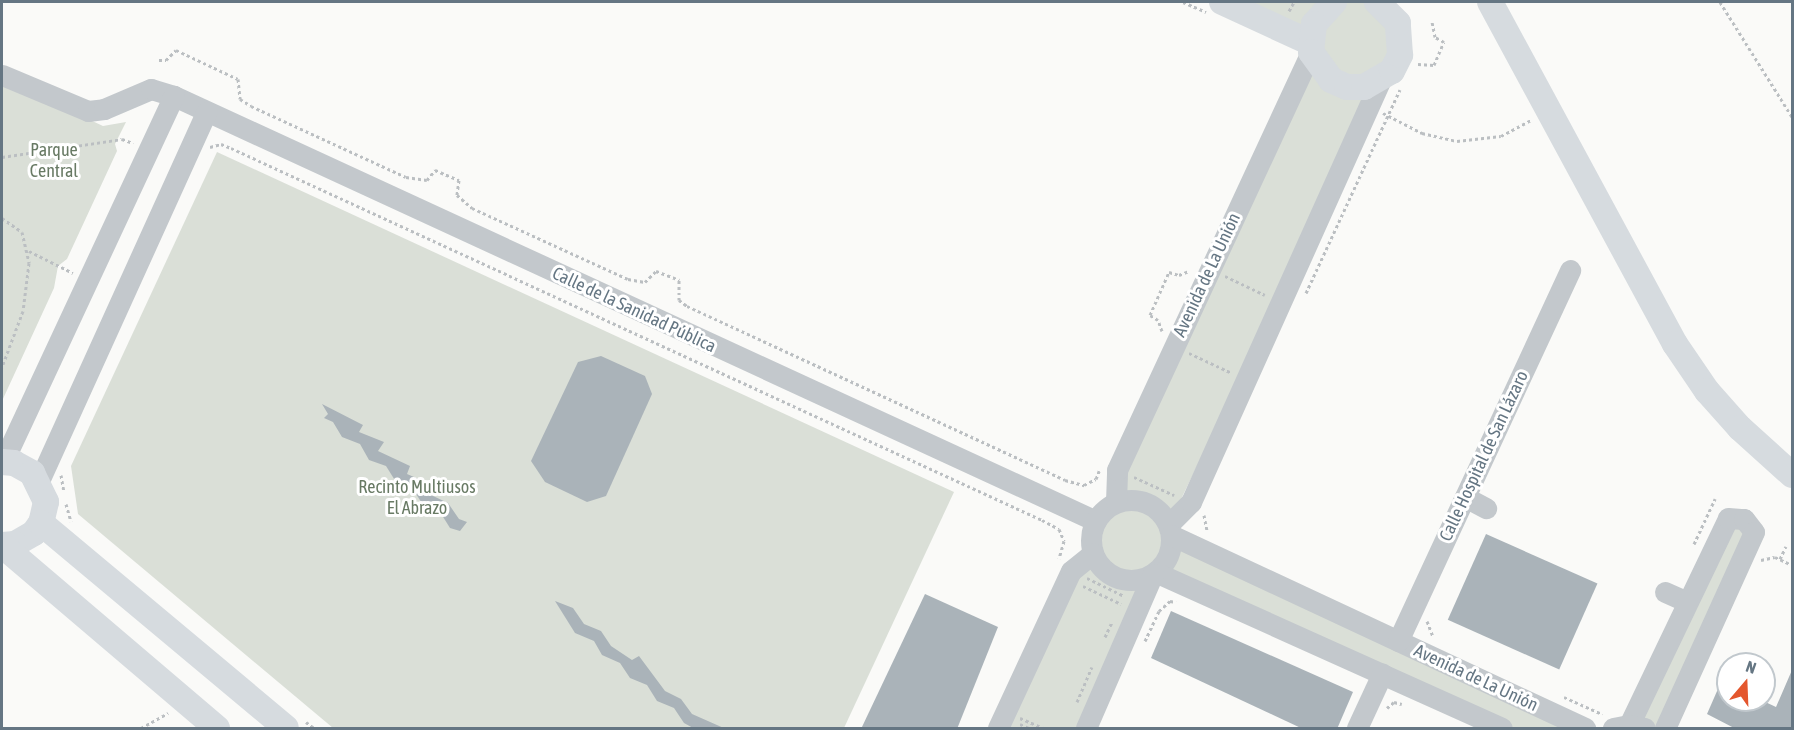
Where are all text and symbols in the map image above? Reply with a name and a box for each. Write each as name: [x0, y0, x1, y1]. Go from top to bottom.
park label: Parque Central: [30, 140, 78, 182]
street label: Avenida de La Unión: [1169, 210, 1245, 340]
street label: Calle de la Sanidad Pública: [549, 263, 719, 357]
street label: Calle Hospital de San Lázaro: [1435, 367, 1533, 545]
park label: Recinto Multiusos El Abrazo: [358, 477, 476, 520]
street label: Avenida de La Unión: [1411, 640, 1541, 716]
north arrow: [1716, 652, 1776, 712]
text: N: [1744, 657, 1759, 677]

